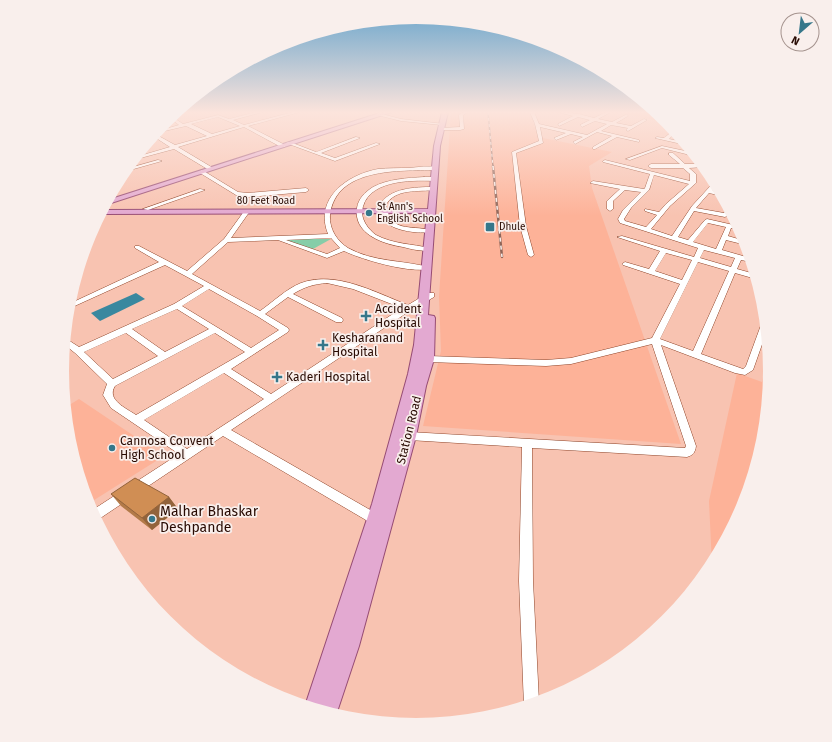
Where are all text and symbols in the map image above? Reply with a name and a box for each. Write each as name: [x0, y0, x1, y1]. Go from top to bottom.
north arrow: [780, 12, 820, 52]
text: N: [789, 33, 802, 48]
street label: 80 Feet Road: [237, 195, 295, 207]
place label: St Ann's English School: [377, 201, 443, 225]
marker: St Ann's English School: [364, 208, 374, 218]
marker: Dhule: [484, 221, 496, 233]
place label: Dhule: [499, 221, 525, 233]
place label: Accident Hospital: [375, 302, 422, 330]
marker: Accident Hospital: [360, 310, 372, 322]
place label: Kesharanand Hospital: [332, 331, 403, 359]
marker: Kesharanand Hospital: [317, 339, 329, 351]
place label: Kaderi Hospital: [286, 370, 370, 384]
marker: Kaderi Hospital: [271, 371, 283, 383]
street label: Station Road: [394, 394, 424, 466]
place label: Cannosa Convent High School: [120, 434, 214, 462]
marker: Cannosa Convent High School: [107, 443, 117, 453]
place label: Malhar Bhaskar Deshpande: [160, 503, 259, 536]
marker: Malhar Bhaskar Deshpande: [147, 514, 157, 524]

